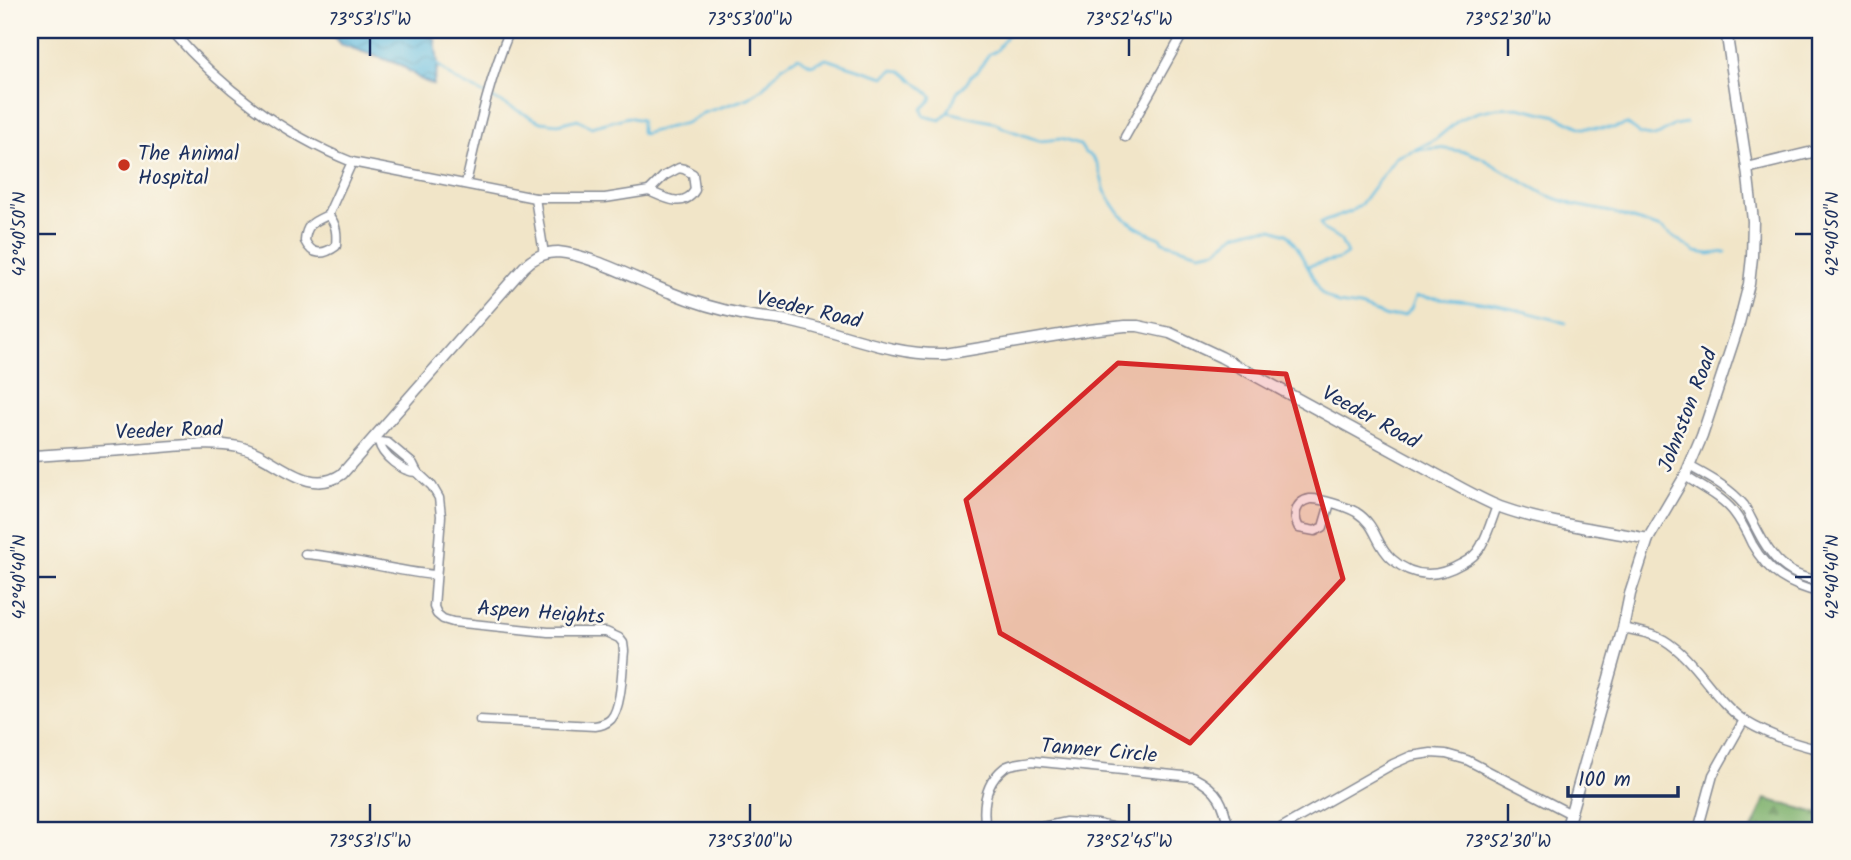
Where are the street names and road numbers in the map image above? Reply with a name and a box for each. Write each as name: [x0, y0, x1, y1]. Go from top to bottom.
street label: Veeder Road: [753, 282, 865, 339]
street label: Johnston Road: [1650, 343, 1727, 477]
street label: Veeder Road: [1315, 378, 1426, 459]
street label: Veeder Road: [115, 413, 224, 450]
street label: Aspen Heights: [476, 593, 606, 634]
street label: Tanner Circle: [1039, 730, 1159, 773]

